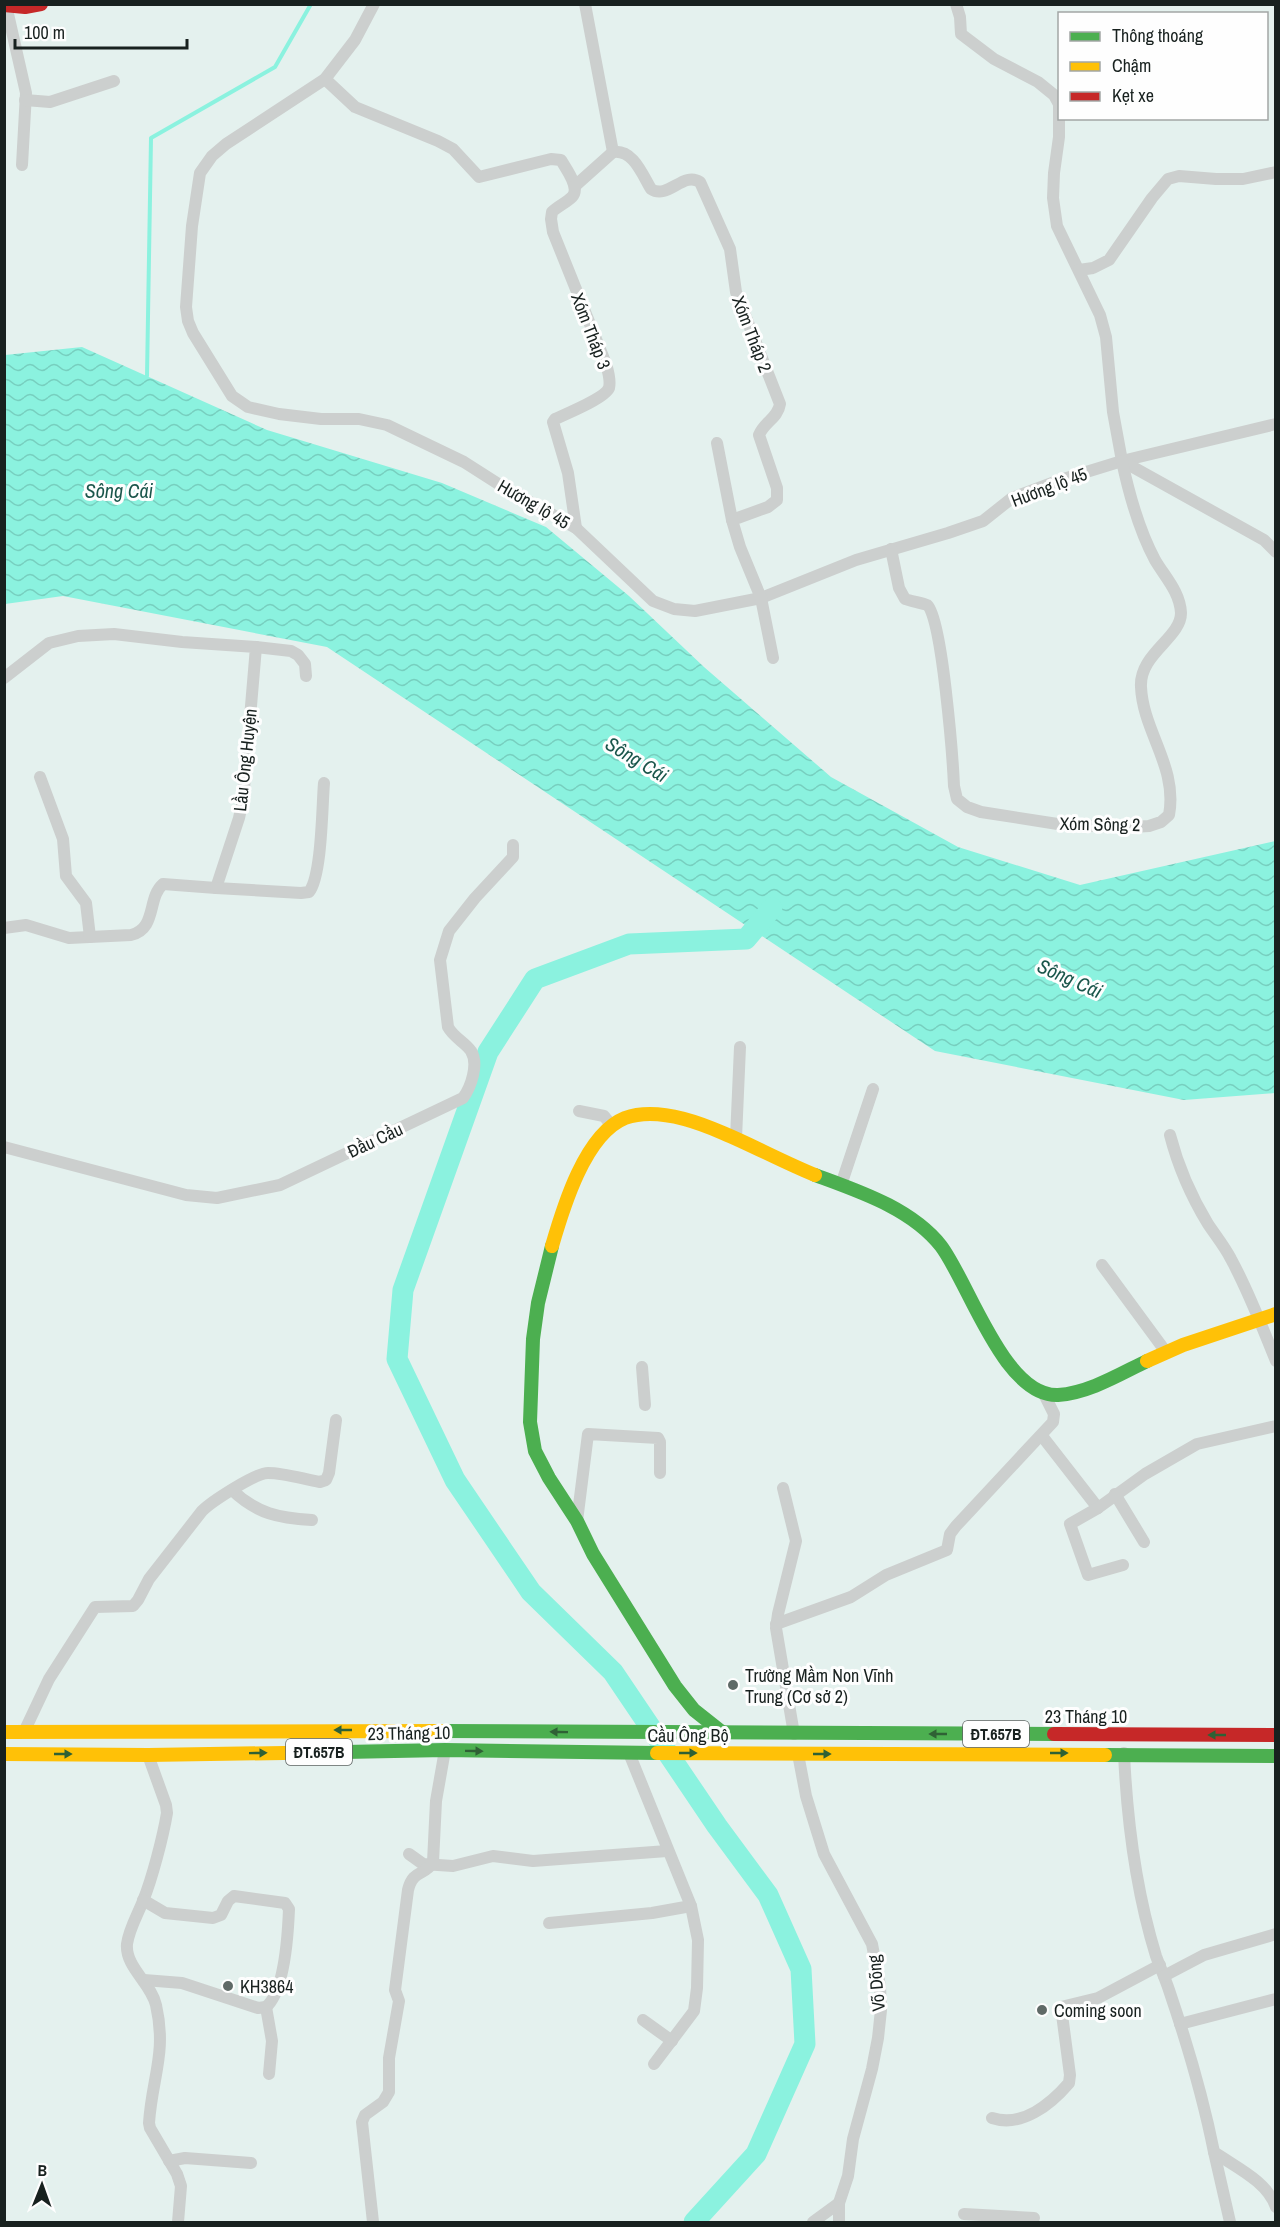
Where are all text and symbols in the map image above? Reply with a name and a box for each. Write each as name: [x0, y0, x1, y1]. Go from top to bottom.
scale bar: [15, 12, 188, 50]
legend: [1058, 12, 1268, 120]
text: 100 m: [24, 20, 65, 45]
text: Thông thoáng: [1112, 23, 1204, 48]
text: Chậm: [1112, 53, 1151, 78]
text: Kẹt xe: [1112, 83, 1154, 108]
street label: Xóm Tháp 3: [565, 289, 617, 373]
street label: Xóm Tháp 2: [726, 292, 778, 376]
street label: Hương lộ 45: [1007, 461, 1091, 513]
street label: Hương lộ 45: [493, 473, 575, 535]
water label: Sông Cái: [85, 477, 154, 504]
street label: Lầu Ông Huyện: [227, 707, 263, 813]
water label: Sông Cái: [601, 730, 674, 788]
street label: Xóm Sông 2: [1059, 811, 1141, 837]
water label: Sông Cái: [1033, 952, 1107, 1004]
street label: Đầu Cầu: [343, 1116, 407, 1164]
place label: Trường Mầm Non Vĩnh Trung (Cơ sở 2): [745, 1663, 894, 1709]
marker: Trường Mầm Non Vĩnh Trung (Cơ sở 2): [726, 1678, 740, 1692]
street label: 23 Tháng 10: [1045, 1704, 1127, 1729]
street label: 23 Tháng 10: [367, 1720, 451, 1746]
road number: ĐT.657B: [963, 1721, 1029, 1747]
street label: Cầu Ông Bộ: [647, 1723, 729, 1748]
one-way arrow: [333, 1725, 352, 1735]
one-way arrow: [549, 1727, 568, 1737]
one-way arrow: [929, 1729, 948, 1739]
one-way arrow: [1208, 1730, 1227, 1740]
road number: ĐT.657B: [286, 1739, 352, 1765]
one-way arrow: [464, 1746, 483, 1755]
one-way arrow: [248, 1748, 267, 1758]
one-way arrow: [679, 1748, 698, 1758]
one-way arrow: [1049, 1748, 1068, 1758]
one-way arrow: [53, 1749, 72, 1759]
one-way arrow: [812, 1749, 831, 1759]
street label: Võ Dõng: [861, 1953, 891, 2012]
place label: KH3864: [240, 1974, 293, 1999]
marker: KH3864: [221, 1979, 235, 1993]
place label: Coming soon: [1054, 1998, 1142, 2023]
marker: Coming soon: [1035, 2003, 1049, 2017]
north arrow: [12, 2155, 72, 2215]
text: B: [37, 2159, 47, 2181]

